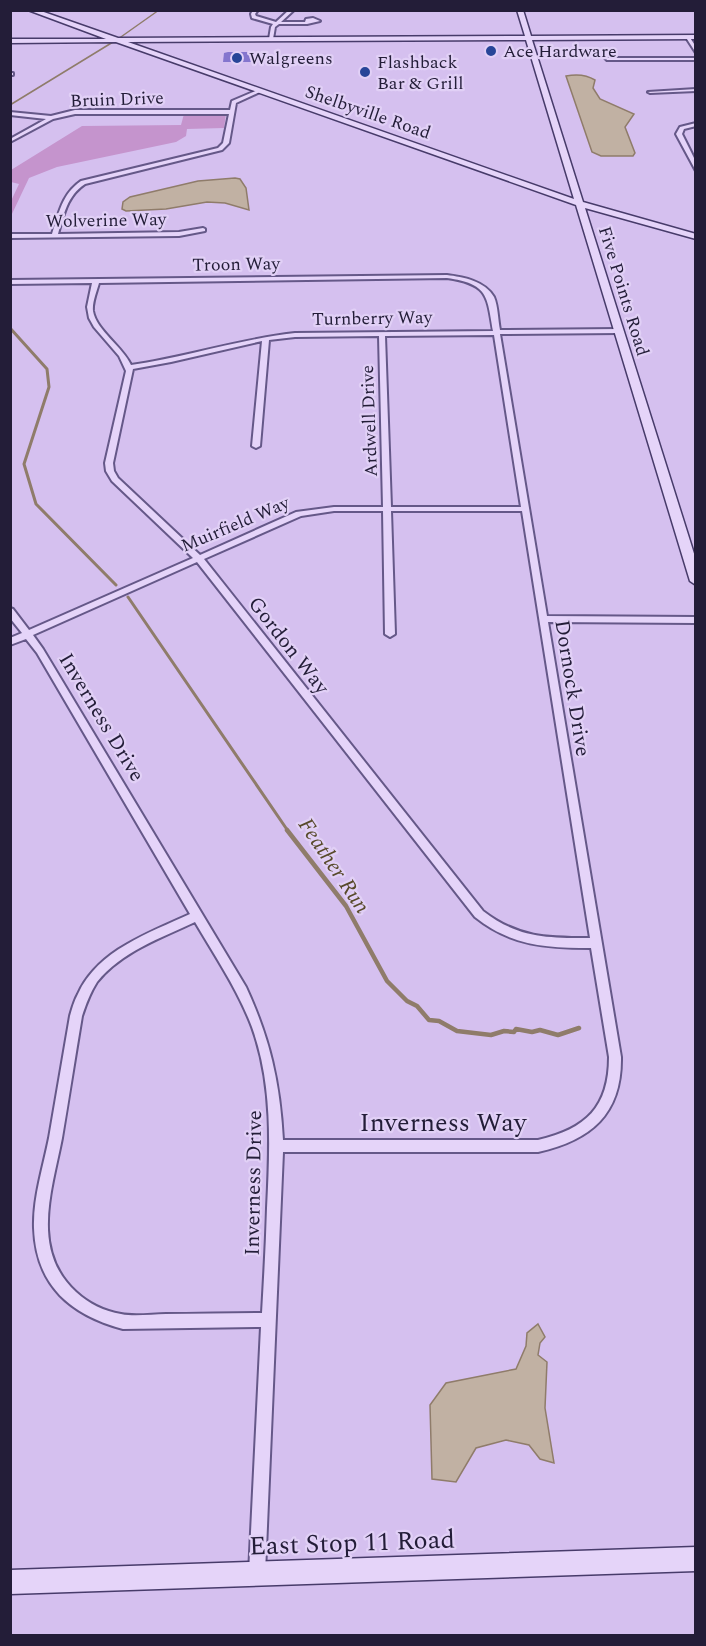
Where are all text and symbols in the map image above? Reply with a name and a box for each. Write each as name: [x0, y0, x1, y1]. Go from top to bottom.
place label: Ace Hardware: [503, 38, 617, 65]
marker: Ace Hardware: [484, 44, 498, 58]
place label: Walgreens: [249, 45, 333, 72]
place label: Flashback Bar & Grill: [377, 49, 464, 97]
marker: Walgreens: [230, 51, 244, 65]
marker: Flashback Bar & Grill: [358, 65, 372, 79]
street label: Shelbyville Road: [301, 78, 434, 147]
street label: Bruin Drive: [70, 84, 164, 115]
street label: Wolverine Way: [45, 206, 168, 235]
street label: Five Points Road: [591, 223, 656, 359]
street label: Troon Way: [192, 250, 282, 279]
street label: Turnberry Way: [312, 304, 434, 333]
street label: Ardwell Drive: [354, 364, 385, 477]
street label: Muirfield Way: [177, 489, 295, 559]
street label: Gordon Way: [240, 590, 337, 702]
street label: Dornock Drive: [545, 617, 599, 759]
street label: Inverness Drive: [50, 647, 152, 788]
water label: Feather Run: [289, 811, 378, 921]
street label: Inverness Way: [360, 1103, 528, 1143]
street label: Inverness Drive: [237, 1110, 271, 1256]
street label: East Stop 11 Road: [248, 1519, 456, 1567]

